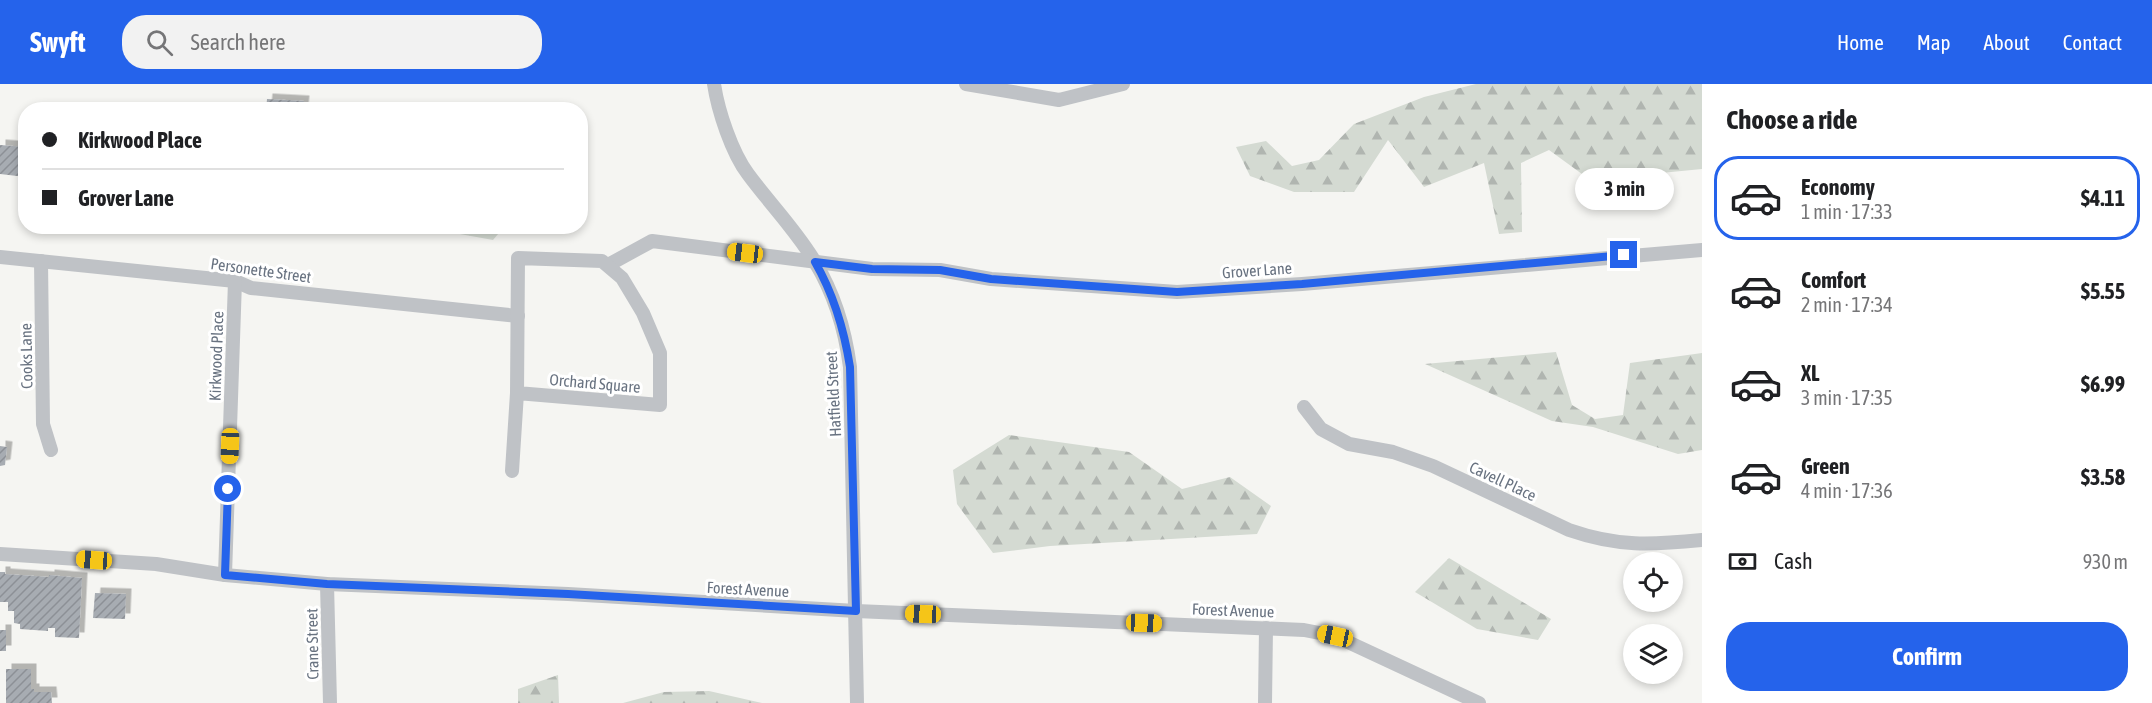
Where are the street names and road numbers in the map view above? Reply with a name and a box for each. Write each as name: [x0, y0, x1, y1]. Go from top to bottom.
street label: Personette Street: [209, 254, 313, 286]
street label: Grover Lane: [1222, 259, 1292, 281]
street label: Kirkwood Place: [205, 311, 227, 401]
street label: Cooks Lane: [16, 323, 36, 389]
street label: Hatfield Street: [822, 350, 844, 437]
street label: Orchard Square: [549, 370, 641, 397]
street label: Cavell Place: [1467, 458, 1539, 504]
street label: Forest Avenue: [706, 578, 790, 600]
street label: Forest Avenue: [1192, 600, 1274, 620]
street label: Crane Street: [302, 608, 322, 680]

